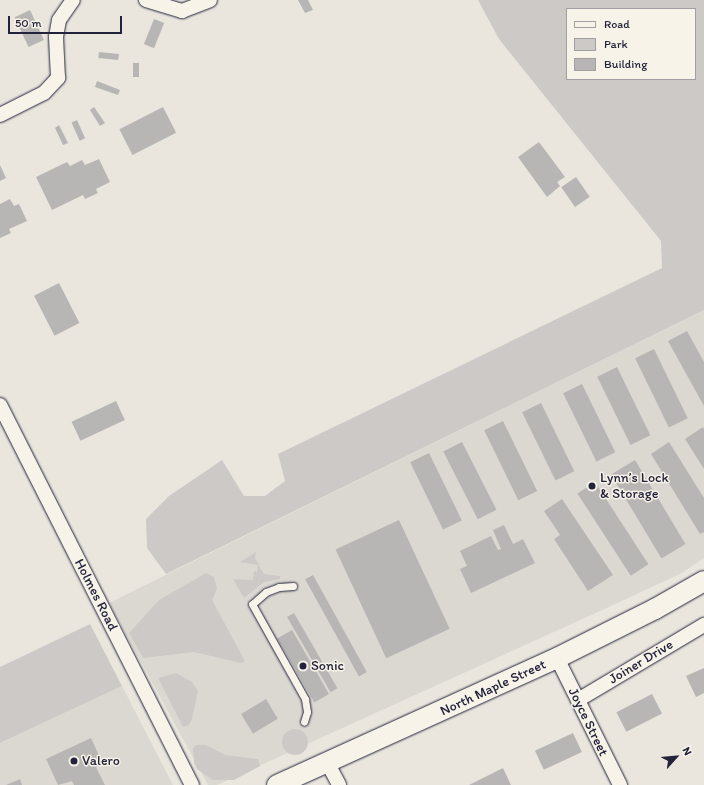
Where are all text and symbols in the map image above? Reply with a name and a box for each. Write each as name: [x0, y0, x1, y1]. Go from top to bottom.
scale bar: [10, 8, 124, 34]
legend: [566, 8, 696, 80]
text: 50 m: [15, 16, 41, 30]
text: Road: [604, 17, 630, 31]
text: Park: [604, 37, 628, 51]
text: Building: [604, 57, 647, 71]
place label: Lynn’s Lock & Storage: [600, 470, 669, 502]
marker: Lynn’s Lock & Storage: [587, 481, 597, 491]
street label: Holmes Road: [71, 556, 121, 634]
street label: Joiner Drive: [606, 636, 676, 688]
street label: North Maple Street: [438, 656, 548, 720]
place label: Sonic: [311, 658, 344, 674]
marker: Sonic: [298, 661, 308, 671]
street label: Joyce Street: [564, 685, 612, 759]
north arrow: [656, 737, 696, 777]
text: N: [680, 745, 695, 758]
place label: Valero: [82, 753, 120, 769]
marker: Valero: [69, 756, 79, 766]

